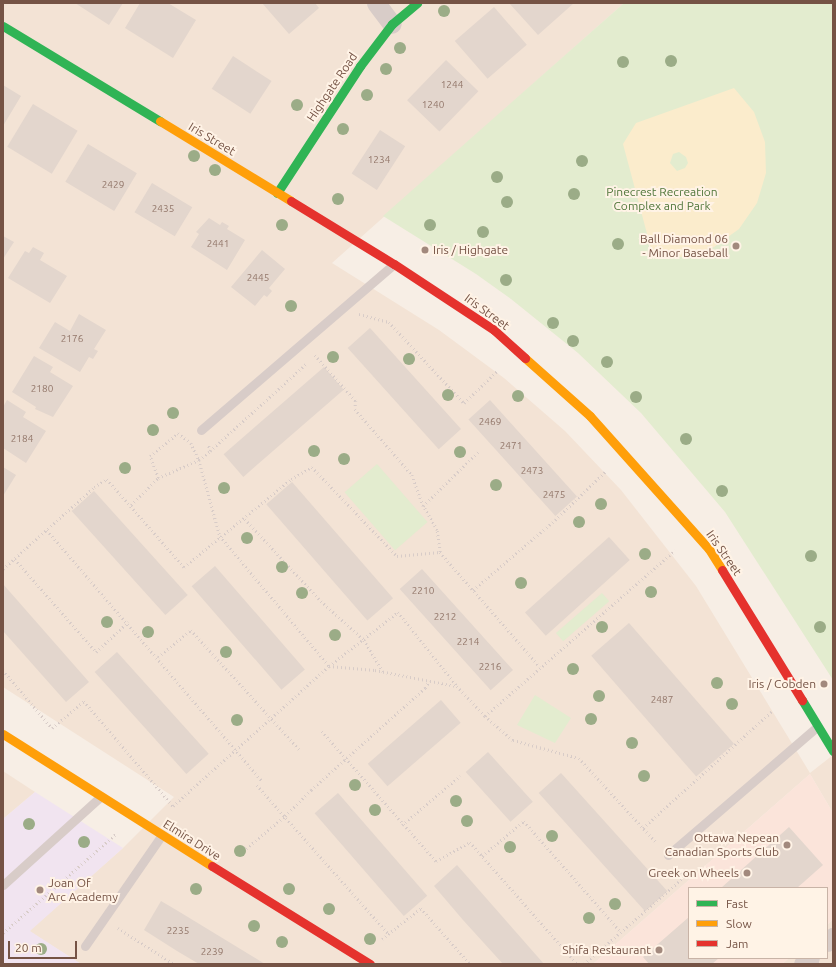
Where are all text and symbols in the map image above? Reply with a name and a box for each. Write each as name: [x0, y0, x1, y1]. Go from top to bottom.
street label: Highgate Road: [304, 50, 360, 124]
house number: 1244: [441, 79, 463, 91]
house number: 1240: [422, 99, 444, 111]
street label: Iris Street: [186, 119, 238, 159]
house number: 1234: [368, 154, 390, 166]
house number: 2429: [102, 179, 124, 191]
park label: Pinecrest Recreation Complex and Park: [606, 185, 718, 213]
house number: 2435: [152, 203, 174, 215]
place label: Ball Diamond 06 - Minor Baseball: [640, 232, 728, 260]
house number: 2441: [207, 238, 229, 250]
marker: Ball Diamond 06 - Minor Baseball: [731, 241, 741, 251]
place label: Iris / Highgate: [433, 243, 508, 257]
marker: Iris / Highgate: [420, 245, 430, 255]
house number: 2445: [247, 272, 269, 284]
street label: Iris Street: [462, 291, 512, 333]
house number: 2176: [61, 333, 83, 345]
house number: 2180: [31, 383, 53, 395]
house number: 2469: [479, 416, 501, 428]
house number: 2184: [11, 433, 33, 445]
house number: 2471: [500, 440, 522, 452]
house number: 2473: [521, 465, 543, 477]
house number: 2475: [543, 489, 565, 501]
street label: Iris Street: [703, 528, 745, 578]
house number: 2210: [412, 585, 434, 597]
house number: 2212: [434, 611, 456, 623]
house number: 2214: [457, 636, 479, 648]
house number: 2216: [479, 661, 501, 673]
place label: Iris / Cobden: [748, 677, 816, 691]
marker: Iris / Cobden: [819, 679, 829, 689]
house number: 2487: [651, 694, 673, 706]
street label: Elmira Drive: [161, 817, 223, 863]
place label: Ottawa Nepean Canadian Sports Club: [665, 831, 779, 859]
marker: Ottawa Nepean Canadian Sports Club: [782, 840, 792, 850]
place label: Greek on Wheels: [648, 866, 739, 880]
marker: Greek on Wheels: [742, 868, 752, 878]
place label: Joan Of Arc Academy: [48, 876, 118, 904]
marker: Joan Of Arc Academy: [35, 885, 45, 895]
legend: [688, 887, 828, 959]
text: Fast: [726, 897, 748, 910]
text: Slow: [726, 917, 752, 930]
house number: 2235: [167, 925, 189, 937]
scale bar: [10, 933, 79, 959]
text: Jam: [726, 937, 748, 950]
text: 20 m: [15, 941, 42, 954]
place label: Shifa Restaurant: [562, 943, 651, 957]
marker: Shifa Restaurant: [654, 945, 664, 955]
house number: 2239: [201, 946, 223, 958]

